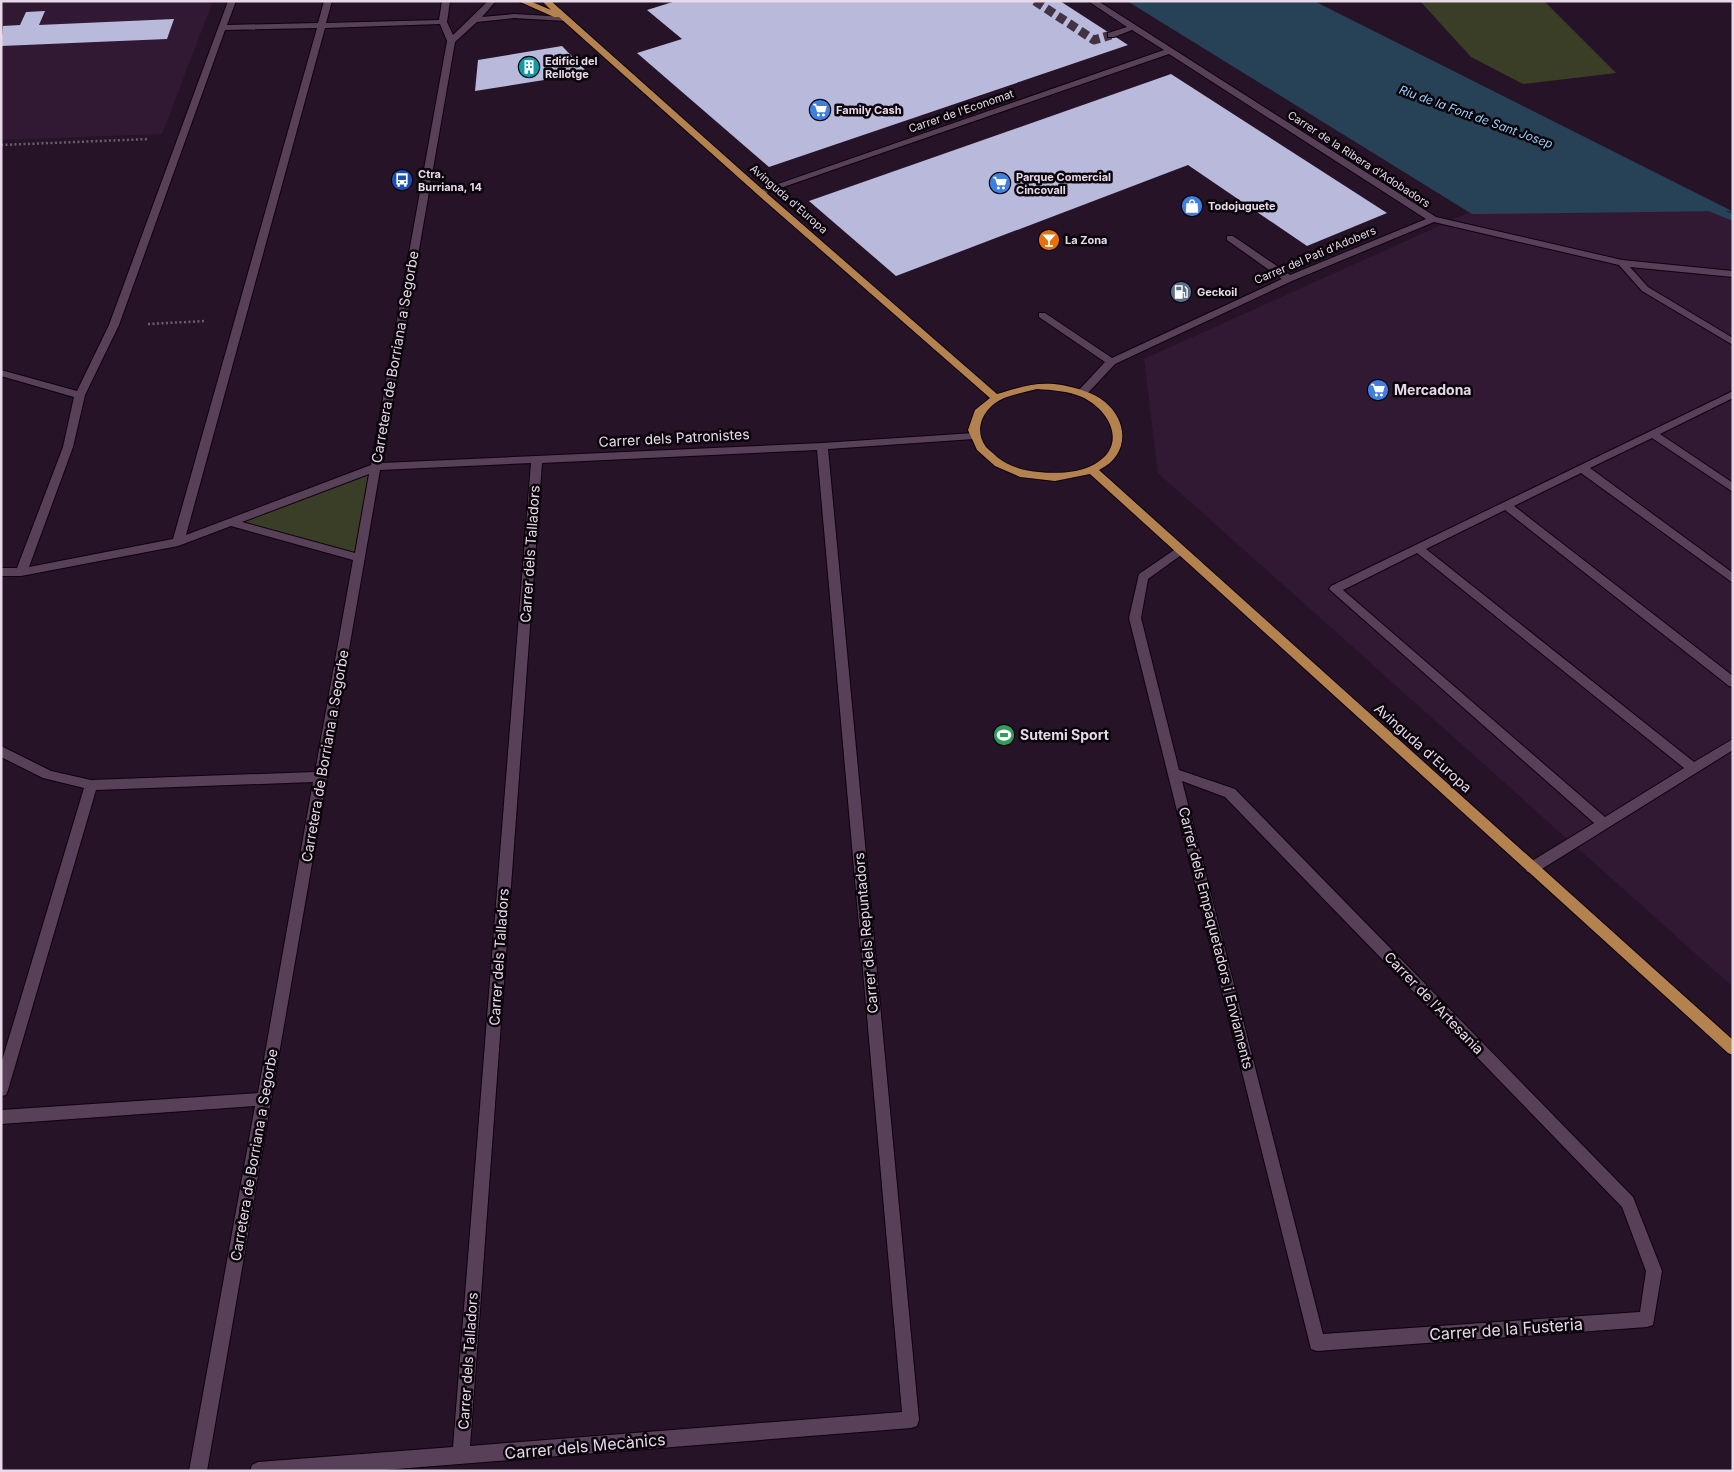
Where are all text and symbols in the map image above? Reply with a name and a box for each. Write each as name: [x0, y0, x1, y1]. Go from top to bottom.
place label: Edifici del Rellotge: [545, 54, 598, 81]
building icon: Edifici del Rellotge: [517, 55, 541, 79]
water label: Riu de la Font de Sant Josep: [1397, 82, 1555, 151]
street label: Carrer de l'Economat: [907, 86, 1016, 136]
supermarket icon: Family Cash: [808, 98, 832, 122]
place label: Family Cash: [836, 103, 902, 117]
street label: Carrer de la Ribera d'Adobadors: [1285, 108, 1433, 210]
street label: Avinguda d'Europa: [747, 162, 831, 236]
place label: Ctra. Burriana, 14: [418, 167, 482, 194]
bus stop icon: Ctra. Burriana, 14: [390, 168, 414, 192]
place label: Parque Comercial Cincovall: [1016, 170, 1111, 197]
supermarket icon: Parque Comercial Cincovall: [988, 171, 1012, 195]
shop icon: Todojuguete: [1180, 194, 1204, 218]
place label: Todojuguete: [1208, 199, 1276, 213]
street label: Carrer del Pati d'Adobers: [1252, 223, 1378, 287]
bar icon: La Zona: [1037, 228, 1061, 252]
place label: La Zona: [1065, 233, 1108, 247]
street label: Carretera de Borriana a Segorbe: [367, 250, 422, 464]
fuel station icon: Geckoil: [1169, 280, 1193, 304]
place label: Geckoil: [1197, 285, 1237, 299]
supermarket icon: Mercadona: [1366, 378, 1390, 402]
place label: Mercadona: [1394, 381, 1472, 398]
street label: Carrer dels Patronistes: [598, 425, 750, 450]
street label: Carrer dels Talladors: [516, 485, 543, 623]
street label: Carretera de Borriana a Segorbe: [297, 649, 352, 863]
street label: Avinguda d'Europa: [1371, 700, 1475, 796]
sports icon: Sutemi Sport: [992, 723, 1016, 747]
place label: Sutemi Sport: [1020, 726, 1109, 743]
street label: Carrer dels Empaquetadors i Enviaments: [1176, 805, 1257, 1071]
street label: Carrer dels Repuntadors: [850, 852, 881, 1014]
street label: Carrer dels Talladors: [485, 888, 512, 1026]
street label: Carrer de l'Artesania: [1381, 948, 1488, 1057]
street label: Carretera de Borriana a Segorbe: [226, 1048, 281, 1262]
street label: Carrer dels Talladors: [454, 1292, 481, 1430]
street label: Carrer de la Fusteria: [1429, 1314, 1583, 1344]
street label: Carrer dels Mecànics: [504, 1429, 666, 1463]

